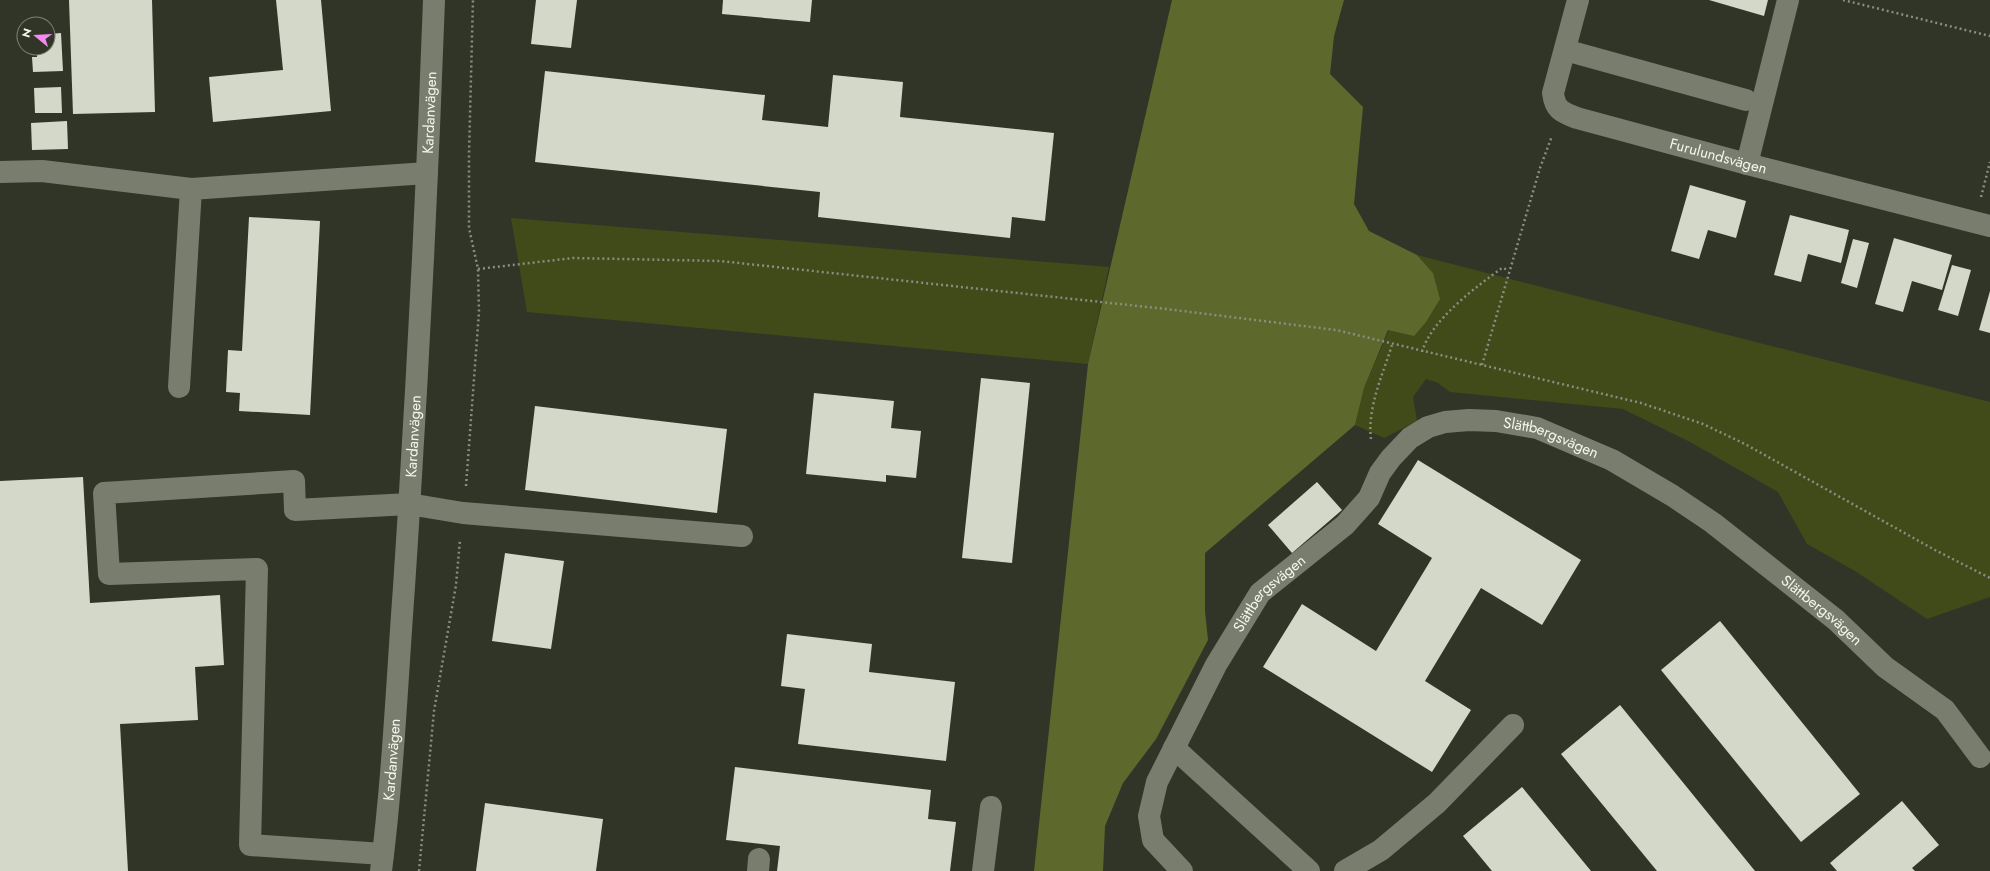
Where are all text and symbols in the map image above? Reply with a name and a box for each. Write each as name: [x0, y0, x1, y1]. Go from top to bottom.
north arrow: [16, 16, 56, 56]
text: N: [18, 26, 35, 40]
street label: Kardanvägen: [417, 71, 442, 154]
street label: Furulundsvägen: [1667, 133, 1769, 180]
street label: Kardanvägen: [400, 394, 427, 478]
street label: Slättbergsvägen: [1502, 411, 1602, 464]
street label: Slättbergsvägen: [1228, 549, 1311, 636]
street label: Slättbergsvägen: [1776, 570, 1867, 651]
street label: Kardanvägen: [378, 718, 406, 802]

